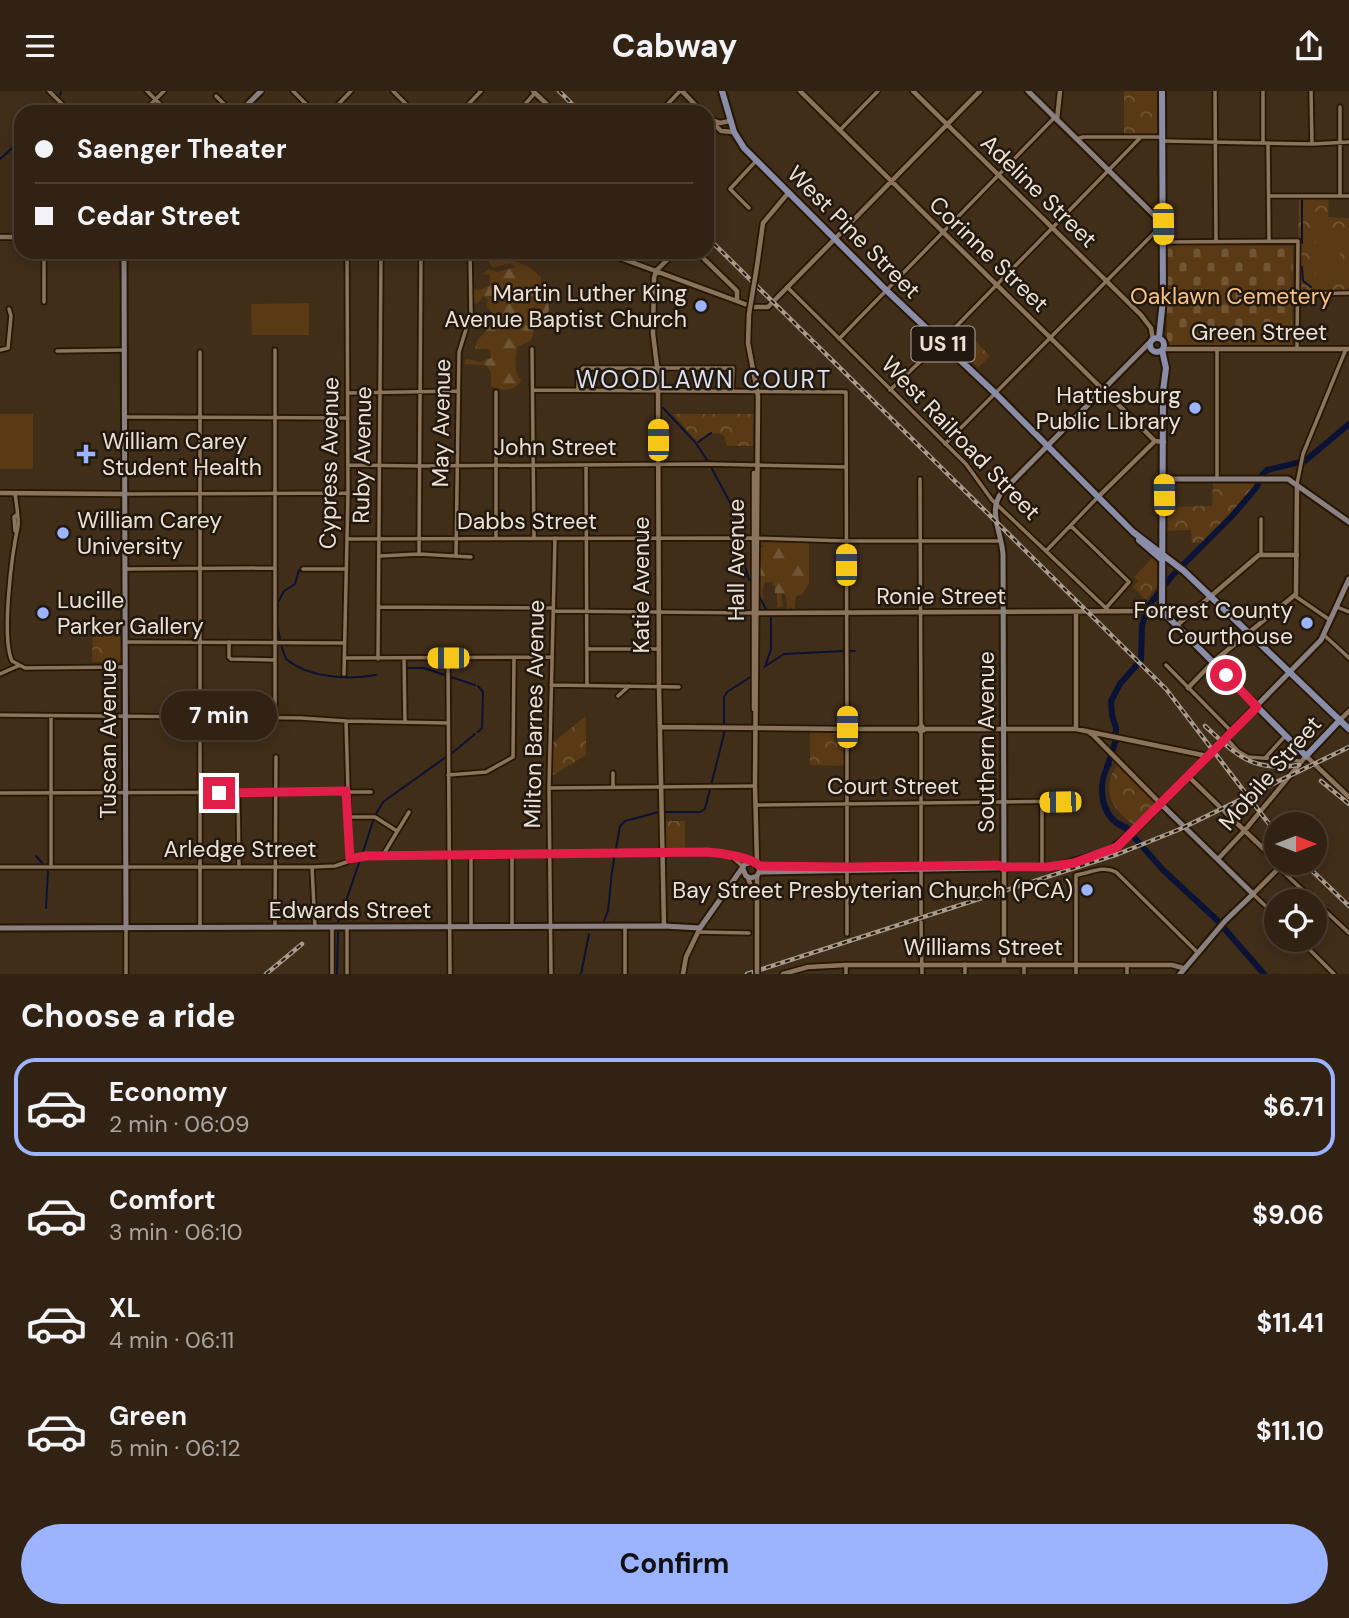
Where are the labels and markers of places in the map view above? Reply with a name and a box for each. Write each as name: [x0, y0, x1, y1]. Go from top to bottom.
place label: Martin Luther King Avenue Baptist Church: [444, 278, 687, 334]
marker: Martin Luther King Avenue Baptist Church: [693, 298, 709, 314]
place label: Hattiesburg Public Library: [1036, 380, 1181, 436]
marker: Hattiesburg Public Library: [1187, 400, 1203, 416]
place label: William Carey Student Health: [102, 426, 262, 482]
marker: William Carey Student Health: [76, 444, 96, 464]
place label: William Carey University: [77, 505, 222, 561]
marker: William Carey University: [55, 525, 71, 541]
place label: Lucille Parker Gallery: [57, 585, 204, 641]
place label: Forrest County Courthouse: [1133, 595, 1293, 651]
marker: Lucille Parker Gallery: [35, 605, 51, 621]
marker: Forrest County Courthouse: [1299, 615, 1315, 631]
place label: Bay Street Presbyterian Church (PCA): [672, 875, 1073, 905]
marker: Bay Street Presbyterian Church (PCA): [1079, 882, 1095, 898]

